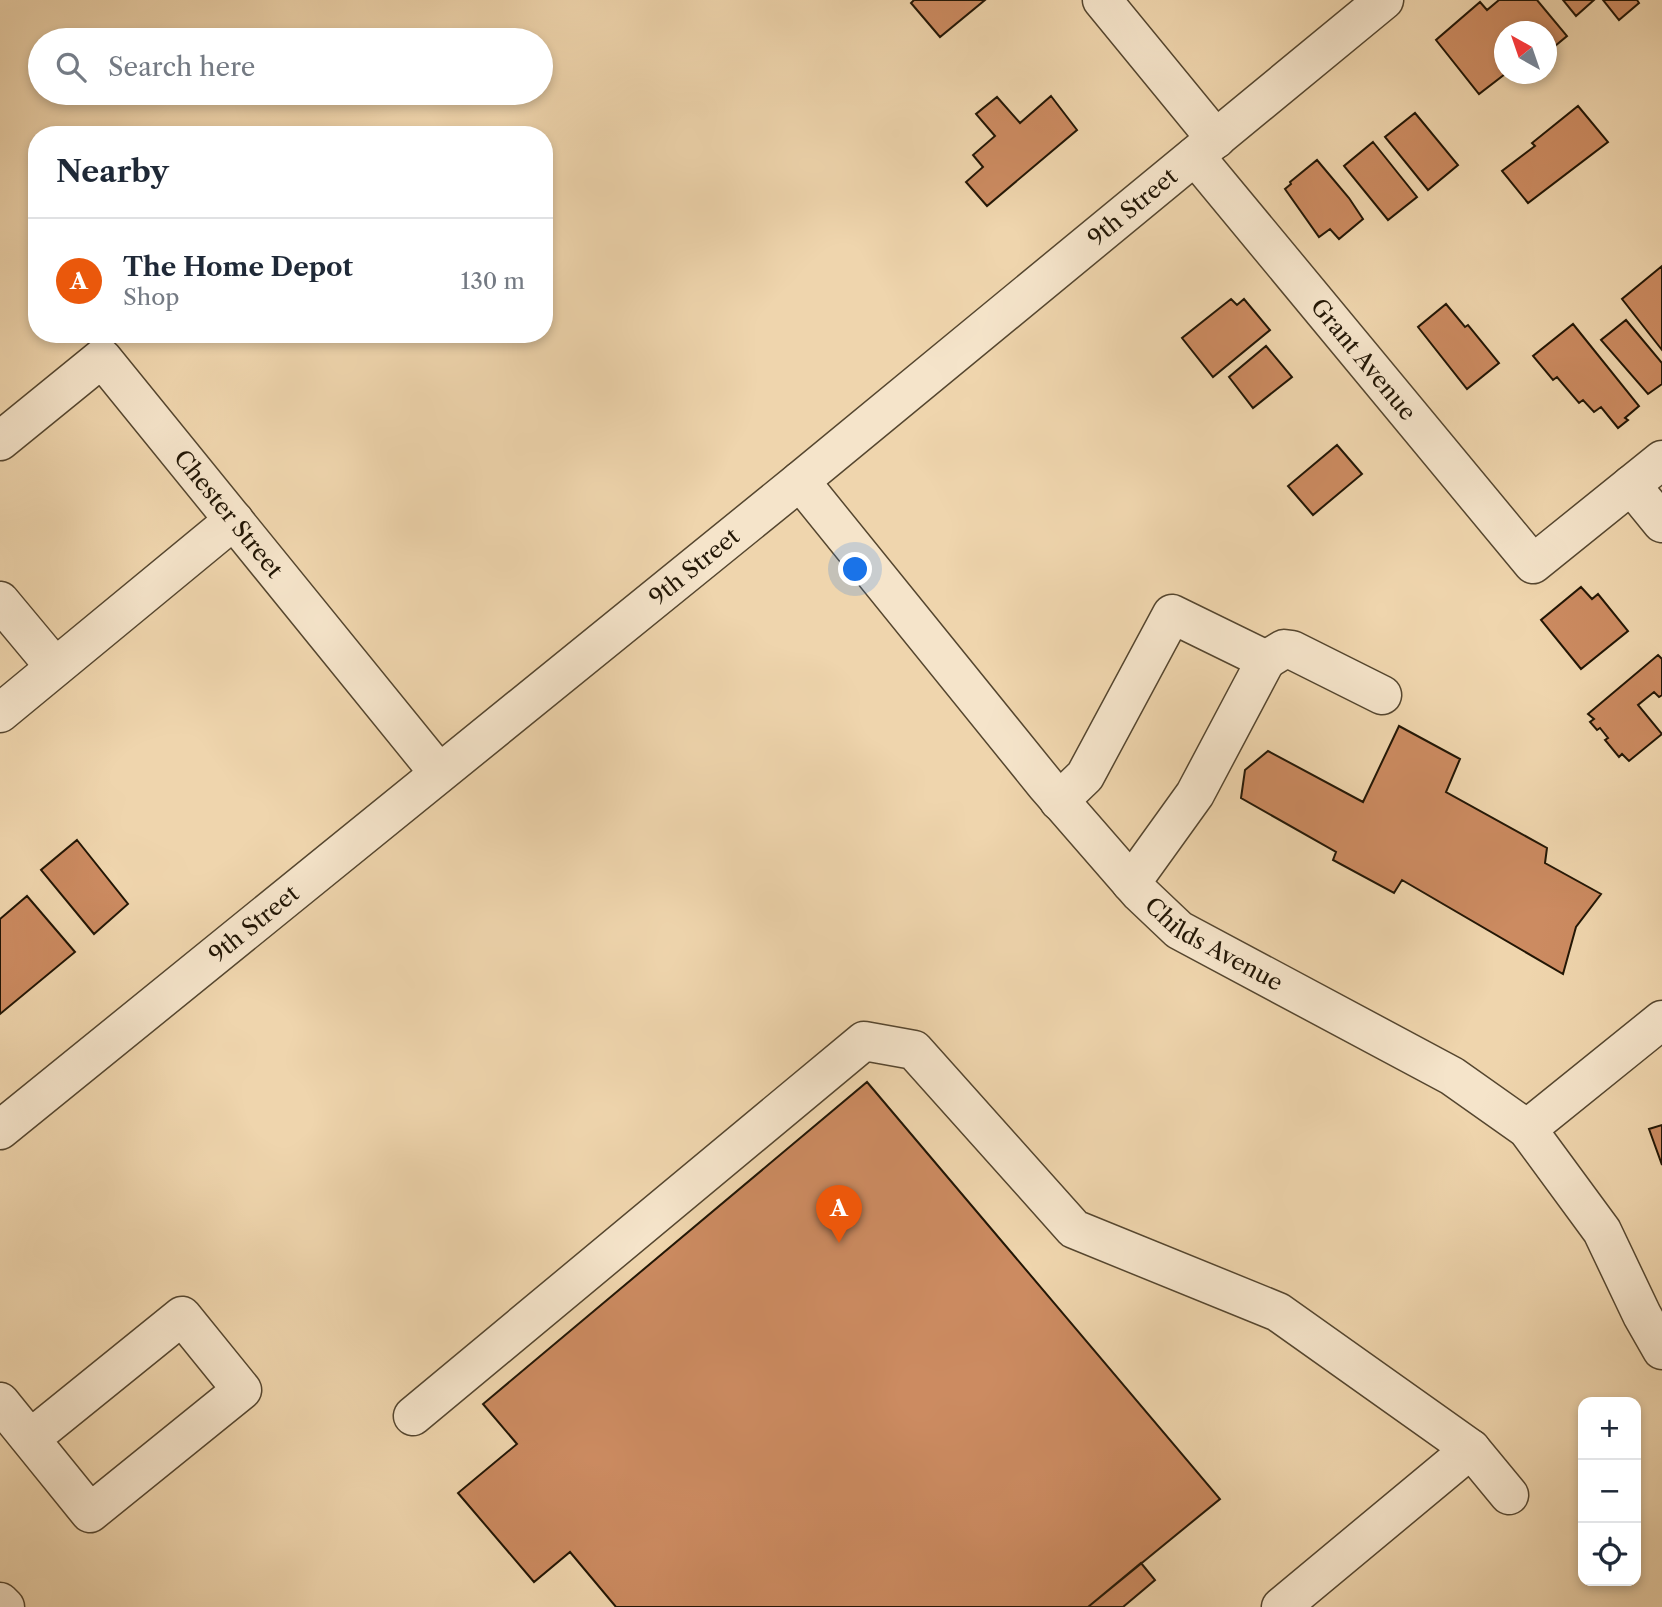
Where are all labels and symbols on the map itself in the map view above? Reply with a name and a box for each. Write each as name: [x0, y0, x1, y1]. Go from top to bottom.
north arrow: [1494, 21, 1557, 84]
street label: 9th Street: [1082, 162, 1183, 252]
street label: Grant Avenue: [1305, 293, 1422, 426]
street label: Chester Street: [168, 444, 289, 583]
street label: 9th Street: [644, 522, 745, 611]
your location: [838, 552, 872, 586]
street label: 9th Street: [203, 879, 304, 969]
street label: Childs Avenue: [1139, 891, 1287, 997]
pin: A: [816, 1185, 862, 1243]

